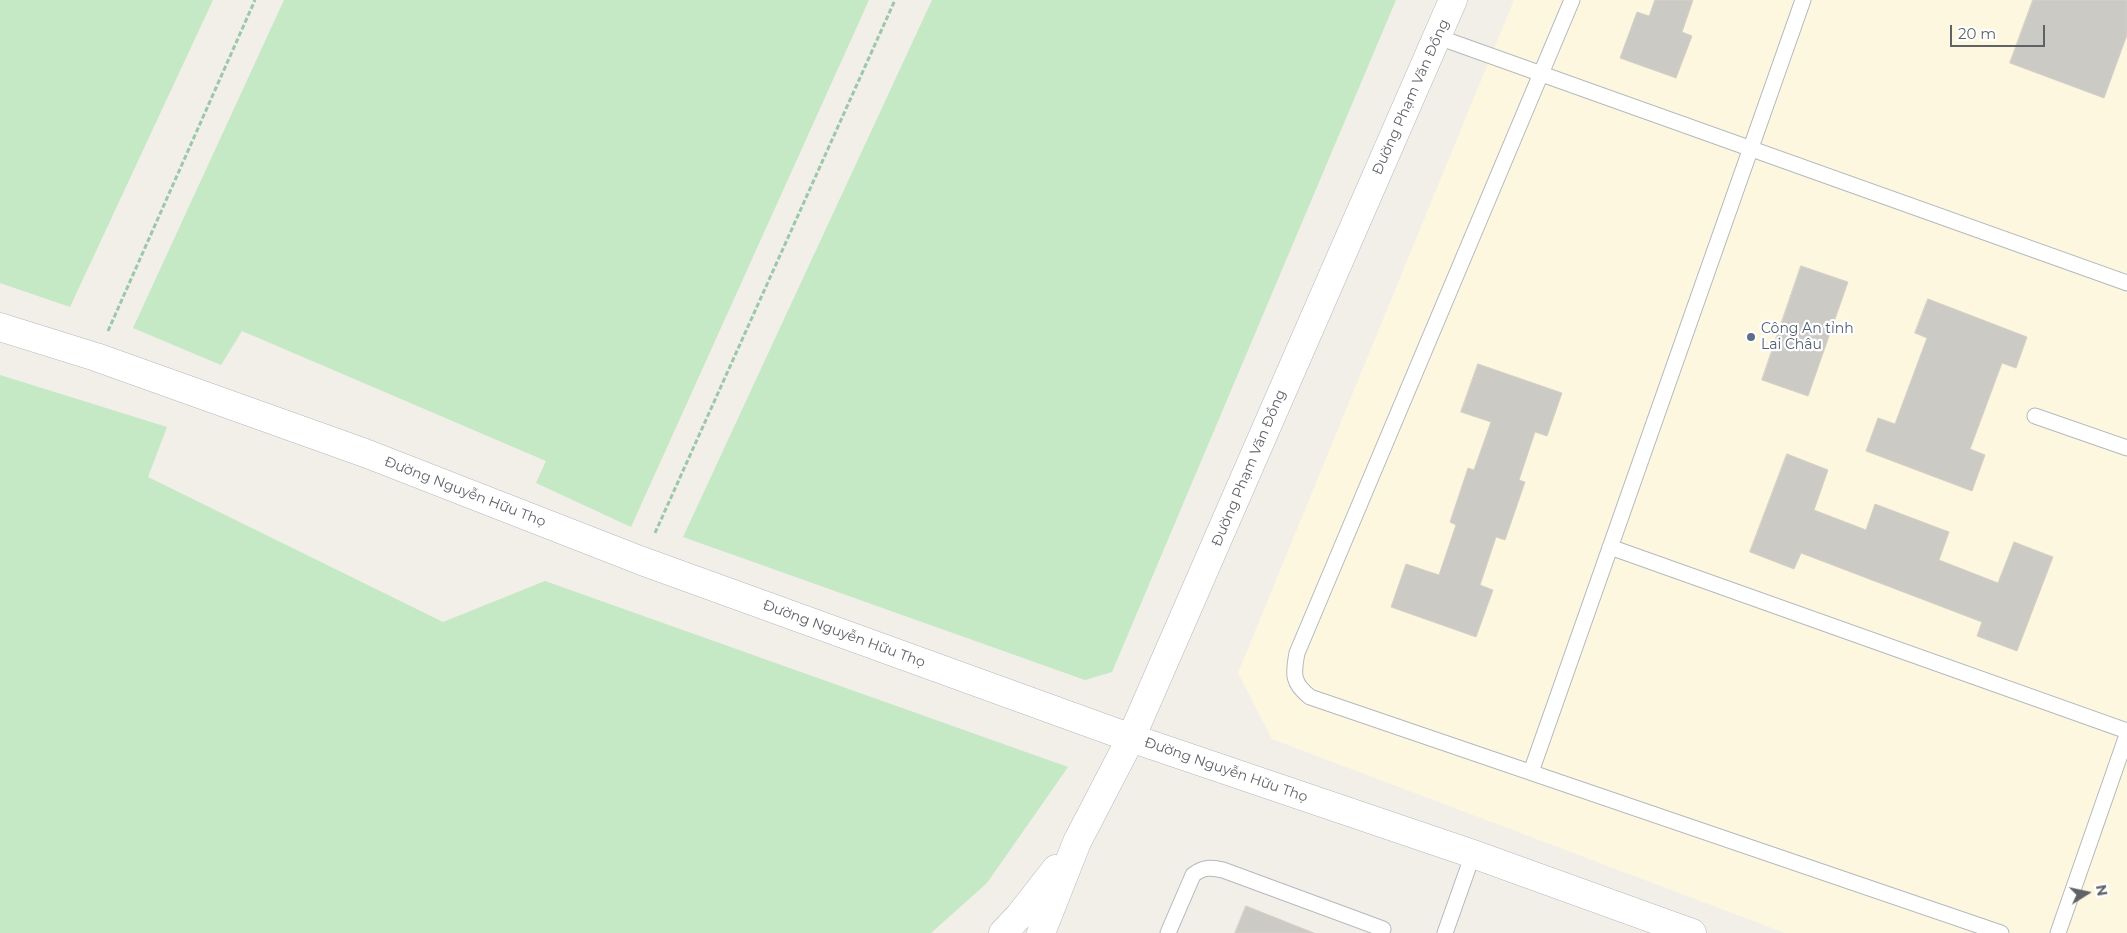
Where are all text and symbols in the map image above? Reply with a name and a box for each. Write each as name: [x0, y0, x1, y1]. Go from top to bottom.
scale bar: [1952, 15, 2047, 47]
street label: Đường Phạm Văn Đồng: [1369, 17, 1453, 177]
text: 20 m: [1958, 24, 1996, 43]
place label: Công An tỉnh Lai Châu: [1761, 321, 1854, 354]
marker: Công An tỉnh Lai Châu: [1745, 331, 1757, 343]
street label: Đường Phạm Văn Đồng: [1208, 387, 1290, 549]
street label: Đường Nguyễn Hữu Thọ: [382, 453, 548, 531]
street label: Đường Nguyễn Hữu Thọ: [760, 597, 928, 671]
street label: Đường Nguyễn Hữu Thọ: [1142, 734, 1310, 806]
north arrow: [2062, 868, 2112, 918]
text: N: [2092, 883, 2112, 898]

